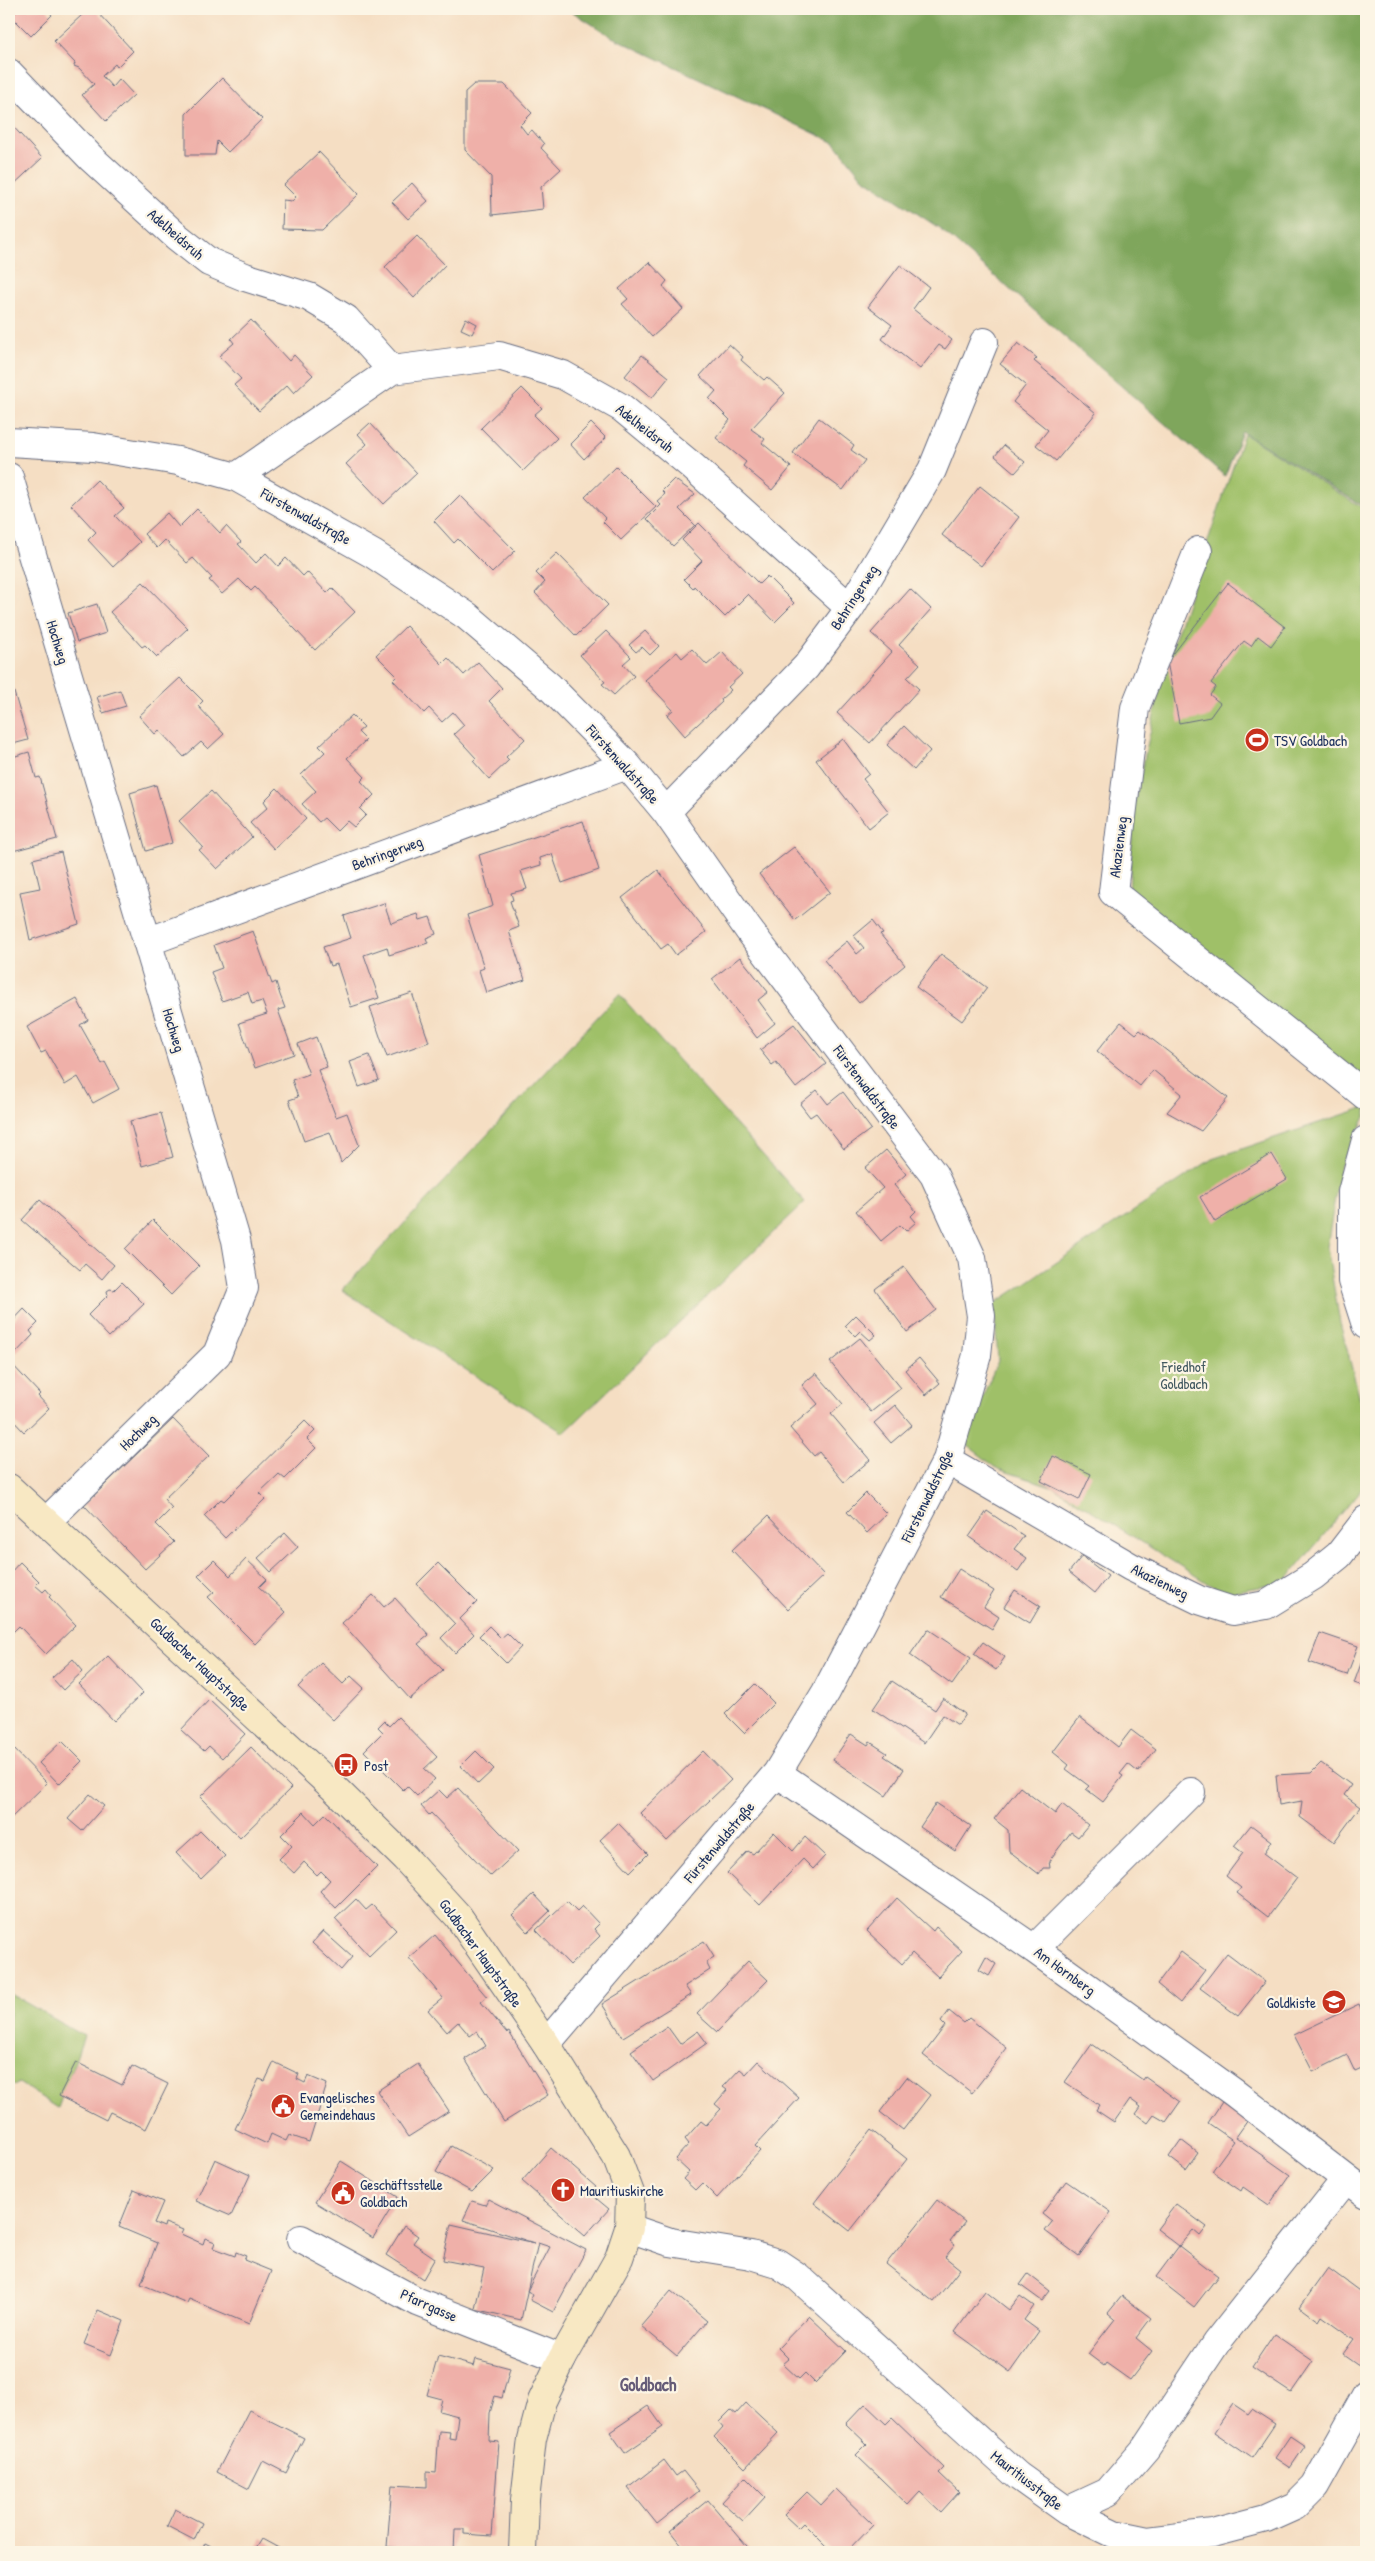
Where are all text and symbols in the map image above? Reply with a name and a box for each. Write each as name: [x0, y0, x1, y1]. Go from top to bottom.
street label: Adelheidsruh: [143, 204, 209, 264]
street label: Adelheidsruh: [612, 399, 678, 457]
street label: Fürstenwaldstraße: [256, 482, 355, 549]
street label: Behringerweg: [825, 560, 883, 634]
street label: Hochweg: [41, 618, 75, 667]
street label: Fürstenwaldstraße: [581, 719, 664, 808]
sports icon: TSV Goldbach: [1244, 727, 1270, 753]
place label: TSV Goldbach: [1274, 730, 1347, 751]
street label: Akazienweg: [1104, 815, 1132, 879]
street label: Behringerweg: [349, 830, 426, 875]
street label: Hochweg: [157, 1006, 191, 1055]
street label: Fürstenwaldstraße: [828, 1040, 906, 1133]
park label: Friedhof Goldbach: [1160, 1356, 1208, 1394]
street label: Hochweg: [115, 1409, 162, 1455]
street label: Fürstenwaldstraße: [895, 1446, 958, 1547]
street label: Akazienweg: [1128, 1558, 1193, 1604]
street label: Goldbacher Hauptstraße: [146, 1612, 255, 1716]
bus stop icon: Post: [333, 1752, 359, 1778]
place label: Post: [364, 1755, 389, 1776]
street label: Fürstenwaldstraße: [678, 1797, 759, 1888]
street label: Goldbacher Hauptstraße: [434, 1894, 528, 2012]
street label: Am Hornberg: [1030, 1942, 1100, 2001]
school or university icon: Goldkiste: [1321, 1989, 1347, 2015]
place label: Goldkiste: [1266, 1992, 1316, 2013]
place label: Evangelisches Gemeindehaus: [300, 2087, 375, 2125]
public building icon: Evangelisches Gemeindehaus: [270, 2093, 296, 2119]
place label: Geschäftsstelle Goldbach: [360, 2174, 443, 2212]
church icon: Mauritiuskirche: [550, 2177, 576, 2203]
public building icon: Geschäftsstelle Goldbach: [330, 2180, 356, 2206]
place label: Mauritiuskirche: [580, 2180, 664, 2201]
street label: Pfarrgasse: [397, 2283, 461, 2327]
district label: Goldbach: [620, 2372, 677, 2397]
street label: Mauritiusstraße: [986, 2445, 1068, 2515]

